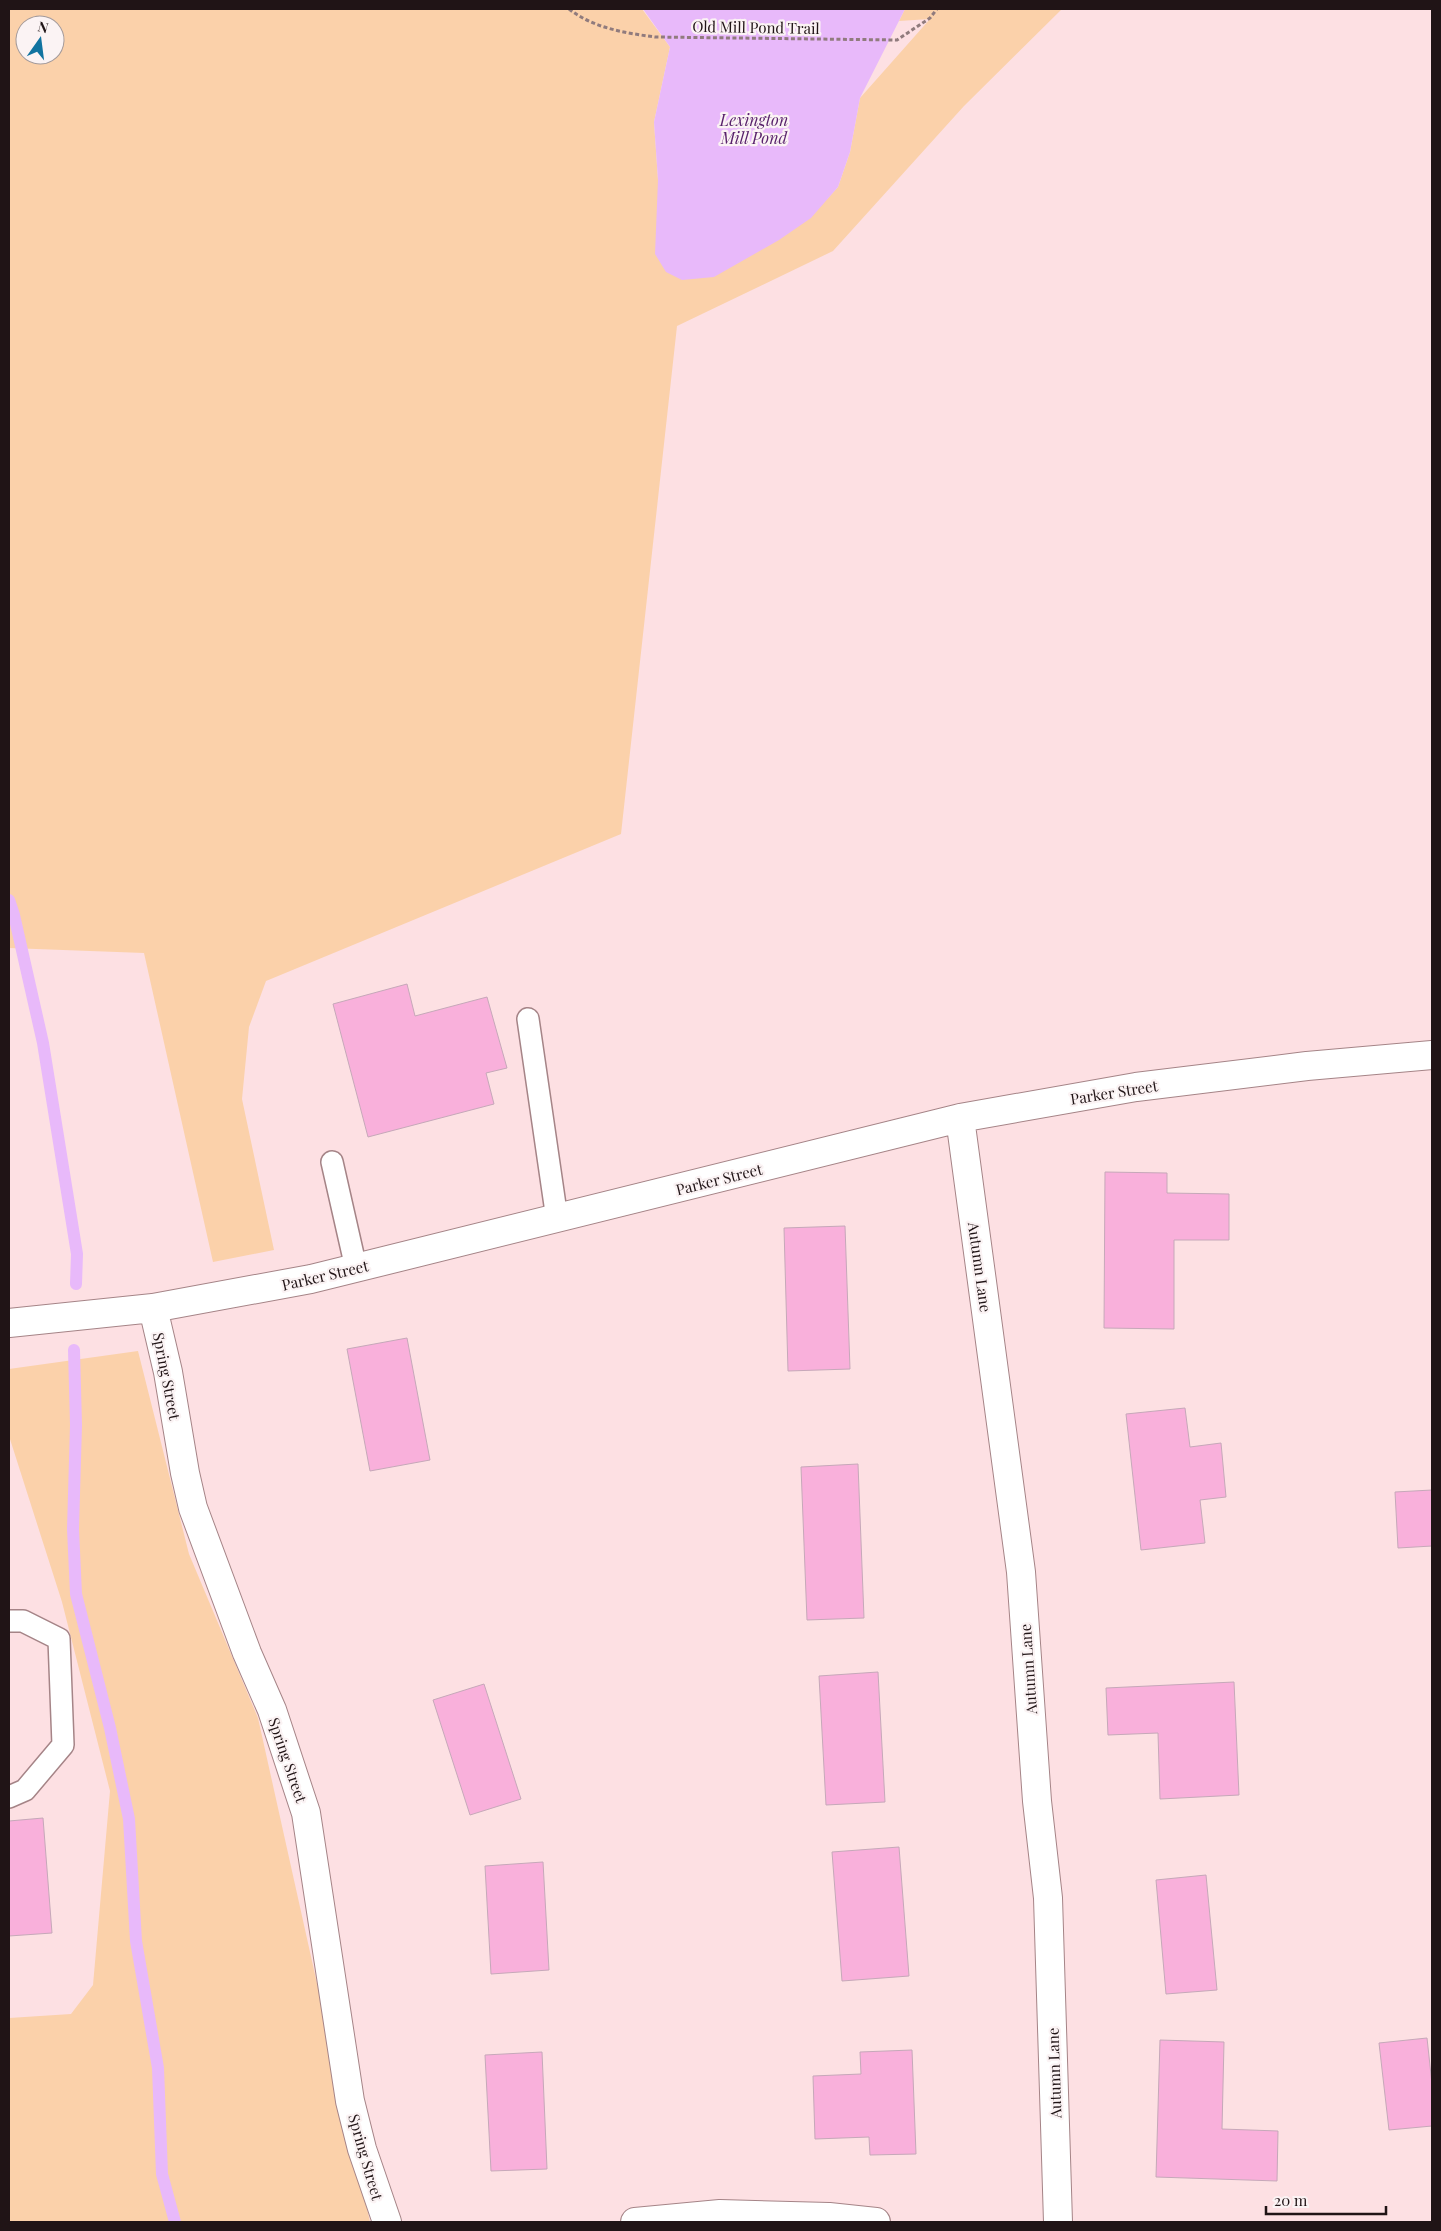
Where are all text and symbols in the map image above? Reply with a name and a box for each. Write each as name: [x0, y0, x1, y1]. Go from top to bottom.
north arrow: [15, 15, 65, 65]
text: N: [36, 16, 50, 37]
street label: Old Mill Pond Trail: [692, 16, 820, 38]
water label: Lexington Mill Pond: [719, 109, 788, 148]
street label: Parker Street: [1069, 1075, 1160, 1109]
street label: Parker Street: [674, 1158, 765, 1199]
street label: Autumn Lane: [964, 1220, 996, 1313]
street label: Parker Street: [280, 1255, 371, 1295]
street label: Spring Street: [149, 1331, 185, 1422]
street label: Autumn Lane: [1015, 1623, 1041, 1716]
street label: Spring Street: [264, 1715, 312, 1806]
street label: Autumn Lane: [1042, 2027, 1066, 2120]
street label: Spring Street: [344, 2112, 388, 2203]
scale bar: [1266, 2184, 1386, 2216]
text: 20 m: [1274, 2190, 1308, 2210]

